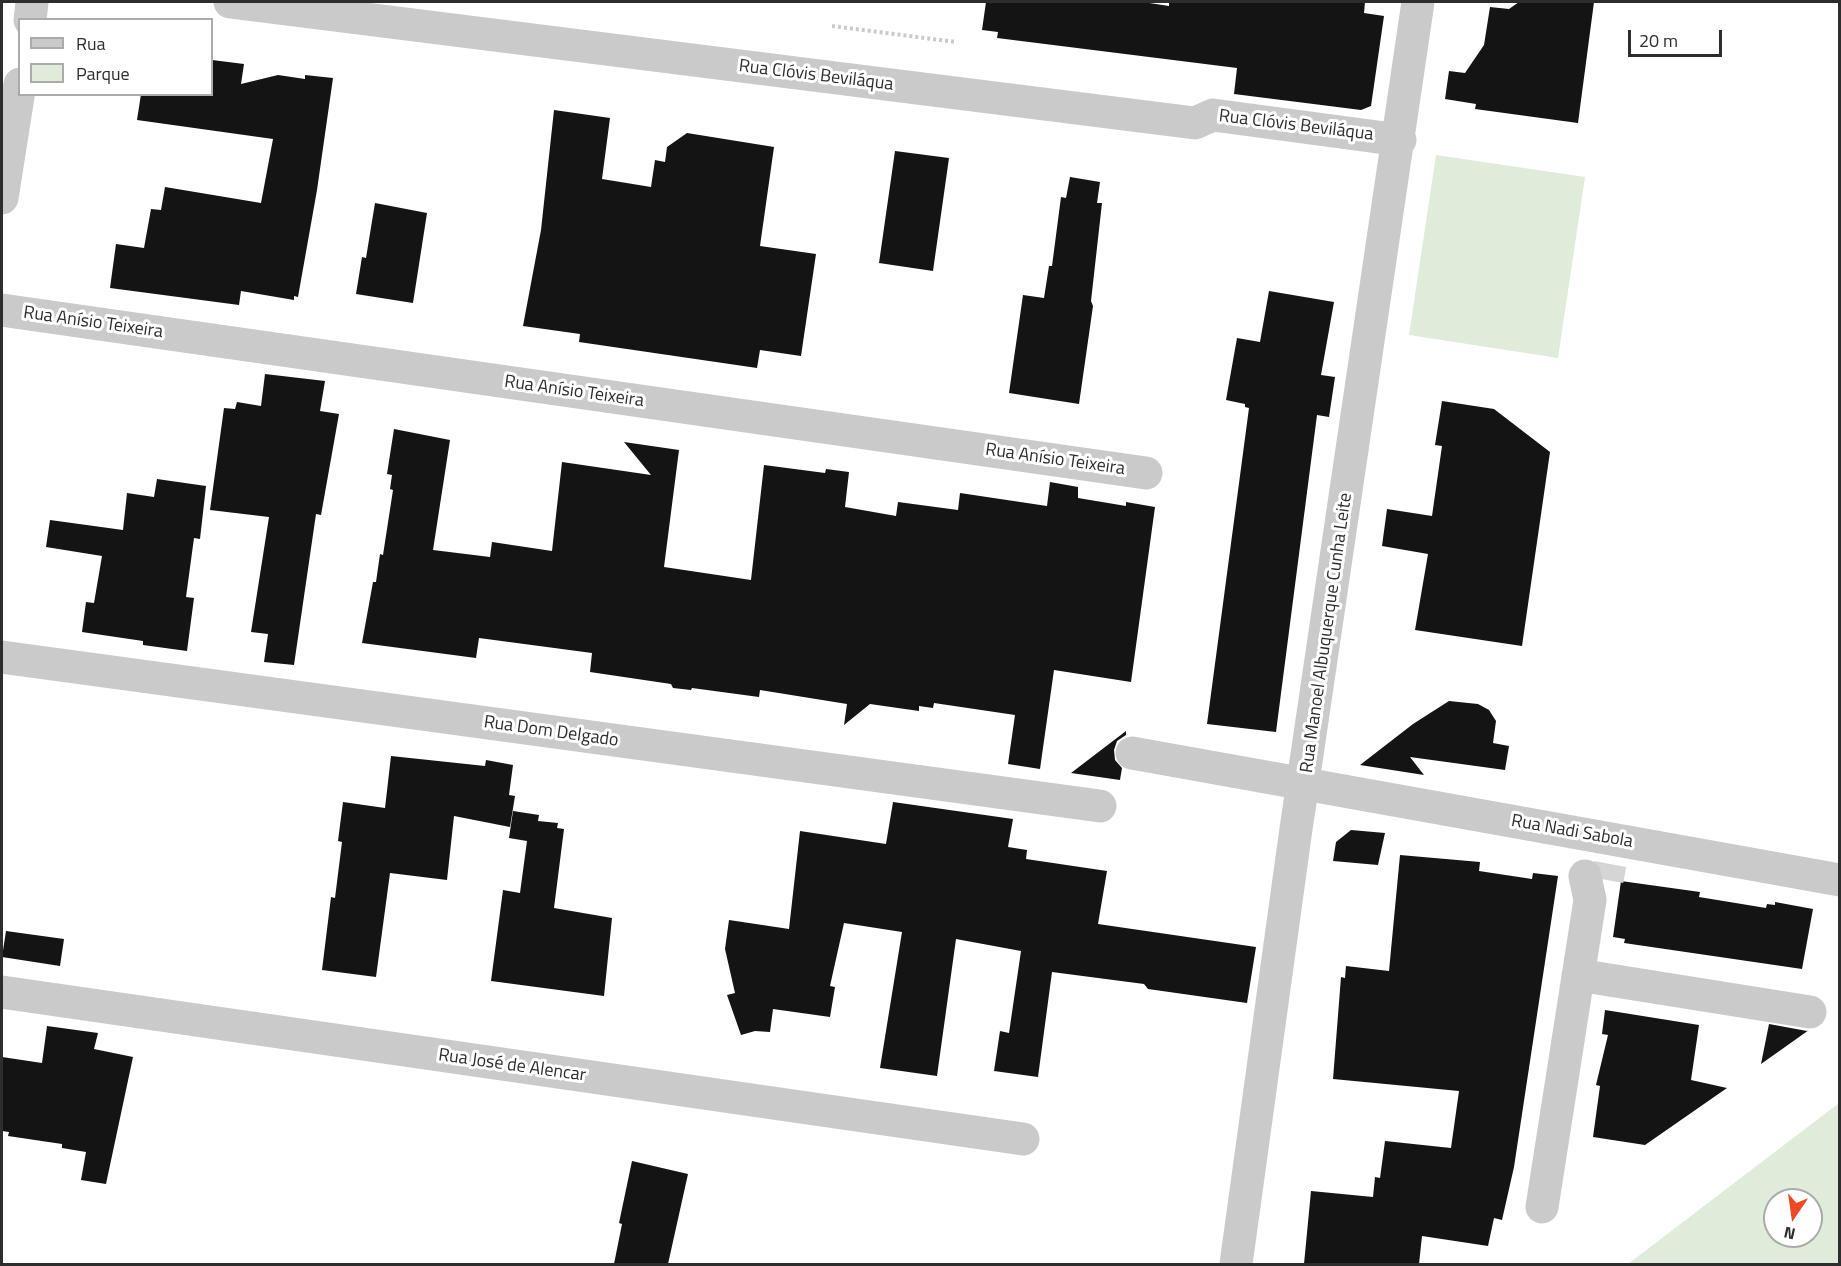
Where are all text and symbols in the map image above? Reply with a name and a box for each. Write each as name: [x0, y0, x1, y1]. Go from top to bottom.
legend: [18, 18, 213, 96]
scale bar: [1631, 18, 1726, 56]
text: 20 m: [1639, 27, 1678, 54]
text: Rua: [76, 30, 106, 57]
street label: Rua Clóvis Beviláqua: [737, 56, 895, 96]
text: Parque: [76, 60, 130, 87]
street label: Rua Clóvis Beviláqua: [1217, 106, 1375, 146]
street label: Rua Anísio Teixeira: [22, 303, 164, 343]
street label: Rua Anísio Teixeira: [503, 372, 645, 412]
street label: Rua Anísio Teixeira: [984, 440, 1126, 480]
street label: Rua Manoel Albuquerque Cunha Leite: [1297, 492, 1357, 774]
street label: Rua Dom Delgado: [482, 712, 620, 752]
street label: Rua Nadi Sabola: [1510, 811, 1634, 853]
street label: Rua José de Alencar: [437, 1045, 587, 1087]
north arrow: [1763, 1188, 1823, 1248]
text: N: [1781, 1221, 1798, 1247]

